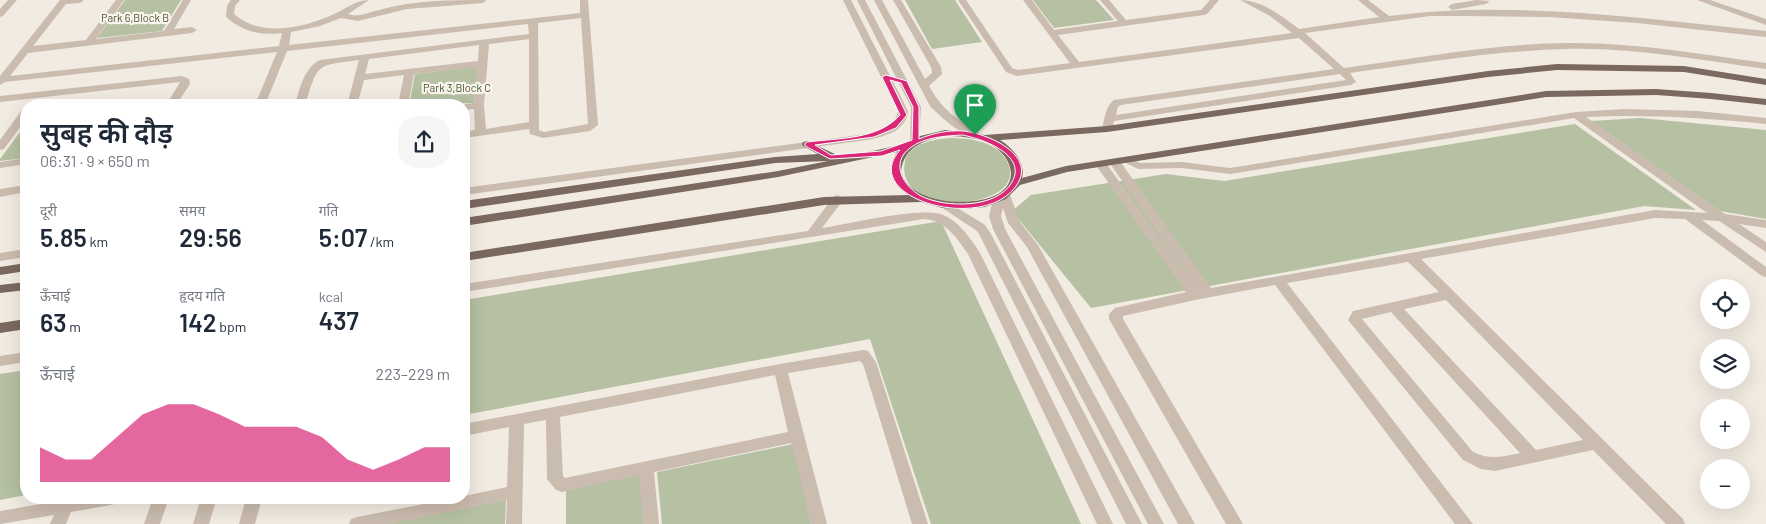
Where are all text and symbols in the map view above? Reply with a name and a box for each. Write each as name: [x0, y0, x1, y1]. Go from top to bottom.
park label: Park 6,Block B: [101, 11, 169, 24]
park label: Park 3,Block C: [423, 81, 491, 94]
pin: [954, 84, 996, 135]
icon: arrive: [961, 91, 989, 119]
text: सुबह की दौड़: [40, 115, 173, 149]
button: share: [398, 116, 450, 168]
text: 06:31 · 9 × 650 m: [40, 151, 150, 170]
text: दूरी: [40, 202, 57, 219]
text: समय: [179, 202, 205, 219]
text: गति: [319, 202, 338, 219]
text: 5.85: [40, 222, 87, 252]
text: 29:56: [179, 222, 242, 252]
text: 5:07: [319, 222, 367, 252]
text: km: [87, 233, 108, 250]
text: /km: [367, 233, 394, 250]
map controls: [1700, 279, 1750, 509]
button: locate: [1700, 279, 1750, 329]
text: ऊँचाई: [40, 287, 70, 304]
text: हृदय गति: [179, 287, 225, 304]
text: kcal: [319, 288, 343, 305]
text: 437: [319, 305, 359, 335]
text: 63: [40, 307, 67, 337]
text: 142: [179, 307, 217, 337]
text: m: [67, 318, 81, 335]
text: bpm: [217, 318, 246, 335]
button: layers: [1700, 339, 1750, 389]
text: ऊँचाई: [40, 364, 75, 383]
text: 223–229 m: [376, 364, 450, 383]
button: +: [1700, 399, 1750, 449]
button: −: [1700, 459, 1750, 509]

